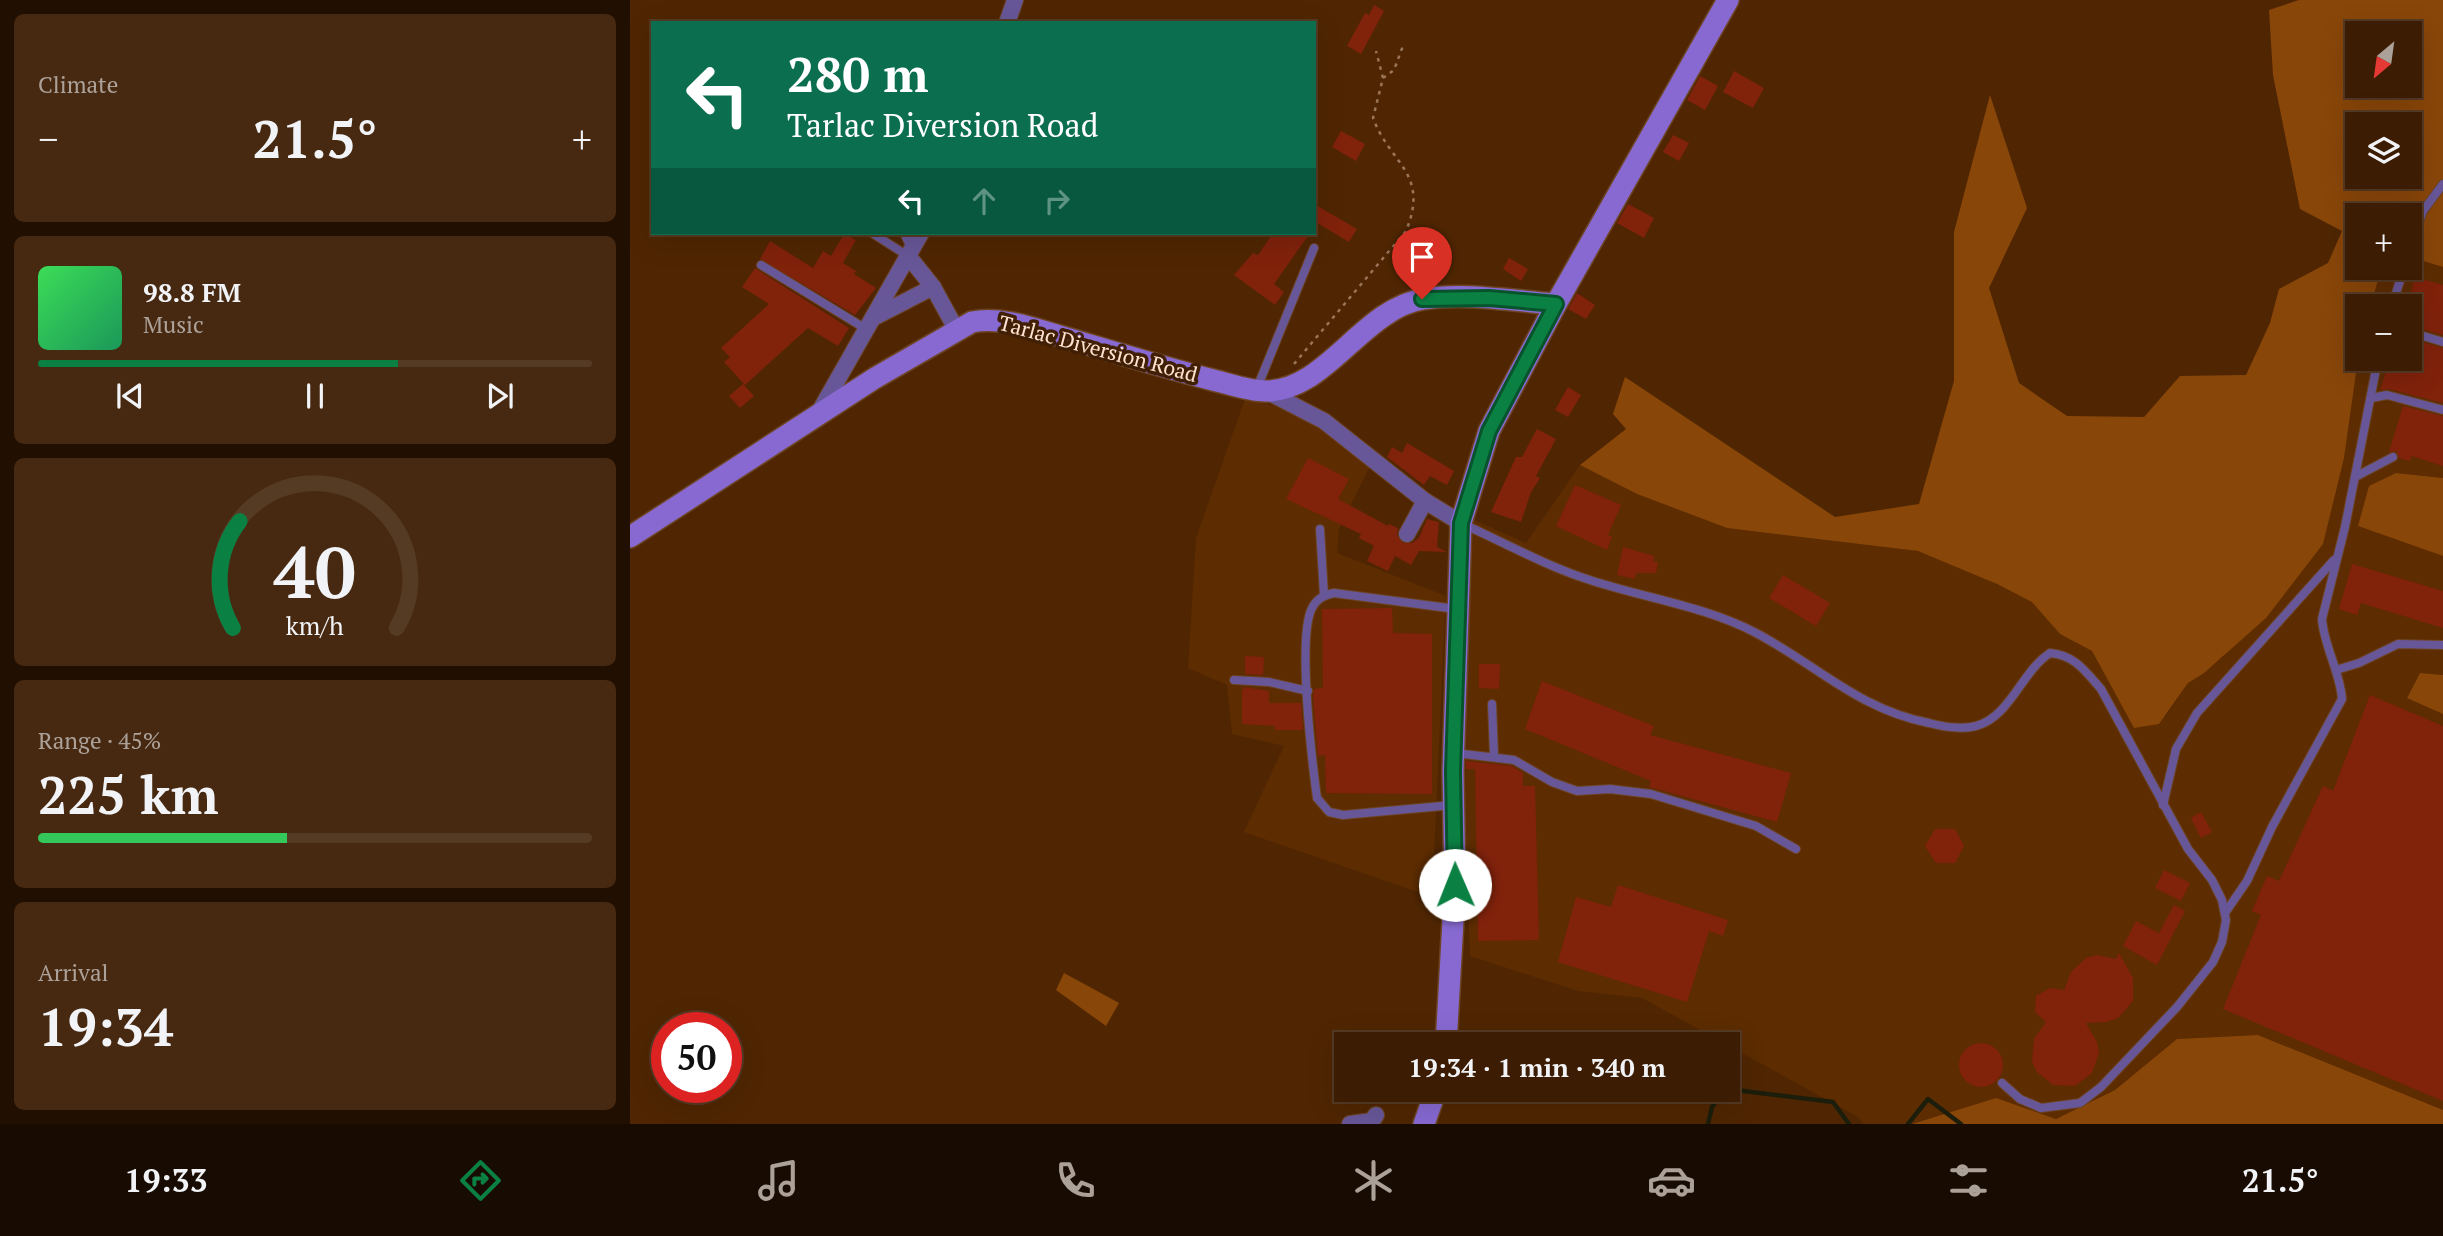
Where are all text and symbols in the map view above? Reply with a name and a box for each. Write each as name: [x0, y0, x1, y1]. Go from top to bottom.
north arrow: [2345, 21, 2422, 98]
map controls: [2345, 21, 2422, 371]
text: 280 m: [787, 41, 929, 106]
icon: left: [672, 49, 763, 140]
text: Climate: [38, 69, 118, 100]
text: 21.5°: [252, 104, 378, 173]
text: Tarlac Diversion Road: [787, 104, 1098, 146]
button: layers: [2345, 112, 2422, 189]
text: −: [38, 114, 58, 164]
text: +: [572, 114, 592, 164]
icon: left: [892, 182, 930, 220]
icon: ahead: [965, 182, 1003, 220]
icon: right: [1038, 182, 1076, 220]
button: +: [2345, 203, 2422, 280]
pin: [1392, 227, 1452, 299]
icon: arrive: [1403, 238, 1441, 276]
text: 98.8 FM: [143, 275, 241, 309]
button: −: [2345, 294, 2422, 371]
street label: Tarlac Diversion Road: [996, 308, 1201, 388]
text: Music: [143, 309, 204, 340]
icon: previous: [111, 377, 149, 415]
icon: pause: [296, 377, 334, 415]
icon: next: [481, 377, 519, 415]
text: 40: [274, 522, 356, 619]
text: km/h: [286, 609, 344, 642]
text: Range · 45%: [38, 725, 161, 756]
text: 225 km: [38, 760, 219, 829]
position arrow: [1418, 848, 1492, 922]
text: Arrival: [38, 957, 109, 988]
text: 19:34: [38, 992, 173, 1061]
speed limit sign: 50: [651, 1012, 742, 1103]
text: 19:34 · 1 min · 340 m: [1408, 1050, 1666, 1084]
icon: directions: [456, 1156, 505, 1205]
icon: music: [754, 1156, 803, 1205]
icon: phone: [1051, 1156, 1100, 1205]
icon: climate: [1349, 1156, 1398, 1205]
icon: car: [1647, 1156, 1696, 1205]
icon: filters: [1944, 1156, 1993, 1205]
text: 19:33: [124, 1159, 208, 1201]
text: 21.5°: [2242, 1159, 2319, 1201]

